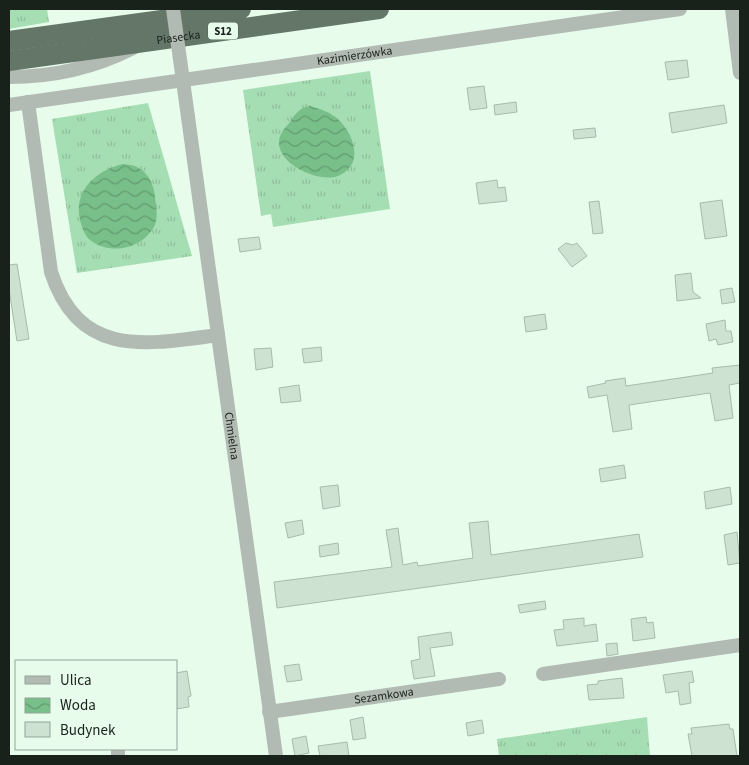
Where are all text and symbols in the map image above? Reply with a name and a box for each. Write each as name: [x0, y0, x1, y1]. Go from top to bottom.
road number: S12: [208, 22, 238, 40]
street label: Piasecka: [155, 26, 201, 49]
street label: Kazimierzówka: [316, 42, 393, 69]
street label: Chmielna: [220, 411, 244, 461]
legend: [15, 660, 178, 750]
text: Ulica: [60, 670, 91, 691]
street label: Sezamkowa: [353, 683, 415, 708]
text: Woda: [60, 695, 96, 716]
text: Budynek: [60, 720, 116, 741]

